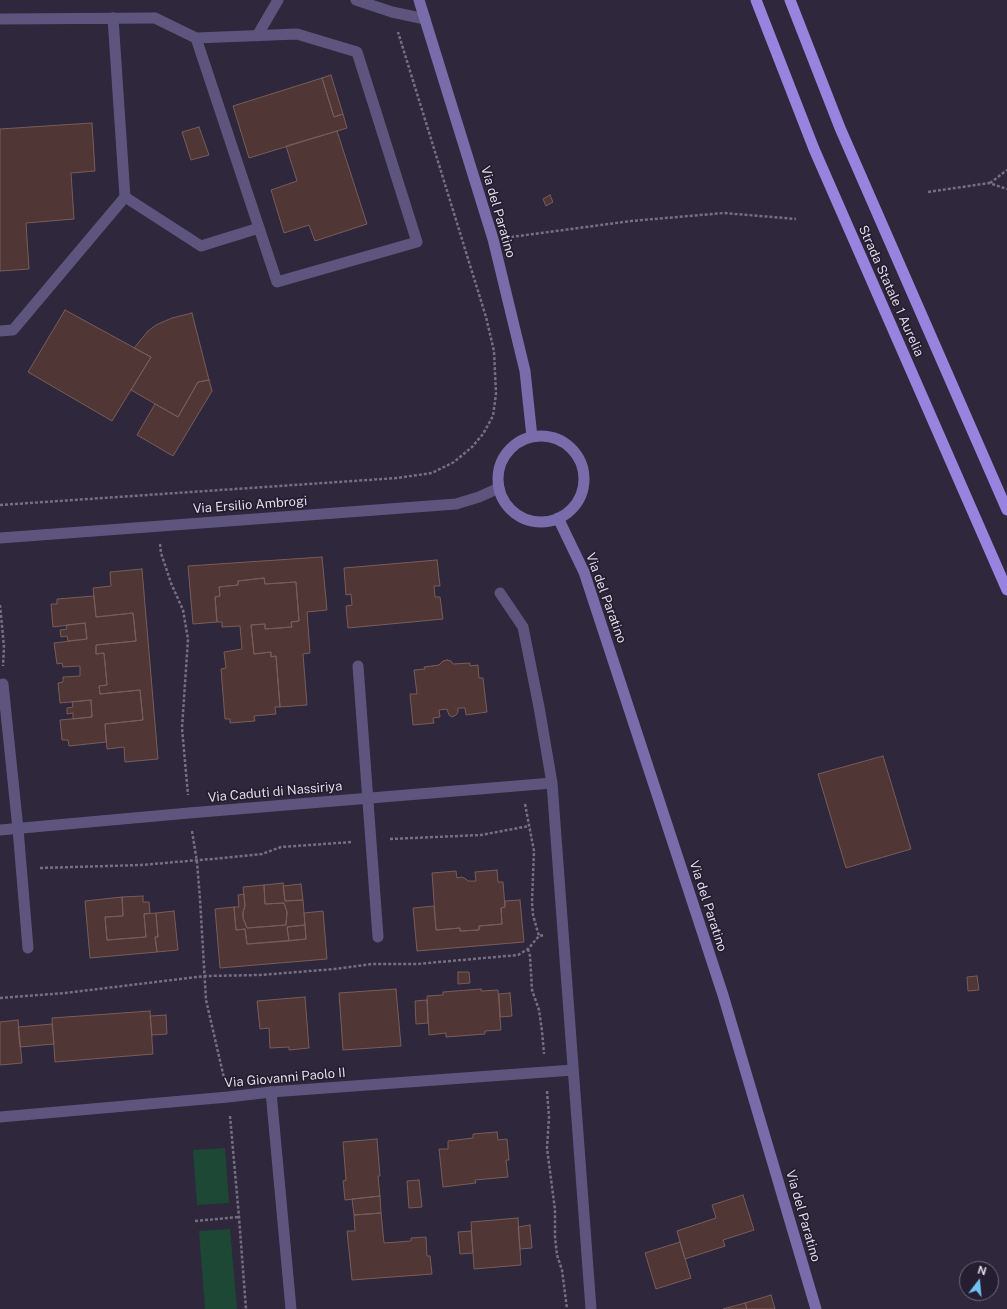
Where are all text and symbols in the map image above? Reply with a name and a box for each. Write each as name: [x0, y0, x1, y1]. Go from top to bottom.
street label: Via del Paratino: [477, 164, 519, 260]
street label: Strada Statale 1 Aurelia: [855, 223, 927, 359]
street label: Via Ersilio Ambrogi: [192, 493, 308, 517]
street label: Via del Paratino: [582, 551, 630, 645]
street label: Via Caduti di Nassiriya: [207, 778, 343, 806]
street label: Via del Paratino: [686, 858, 730, 954]
street label: Via Giovanni Paolo II: [224, 1065, 346, 1091]
street label: Via del Paratino: [782, 1168, 824, 1264]
north arrow: [959, 1261, 999, 1301]
text: N: [976, 1263, 988, 1277]

